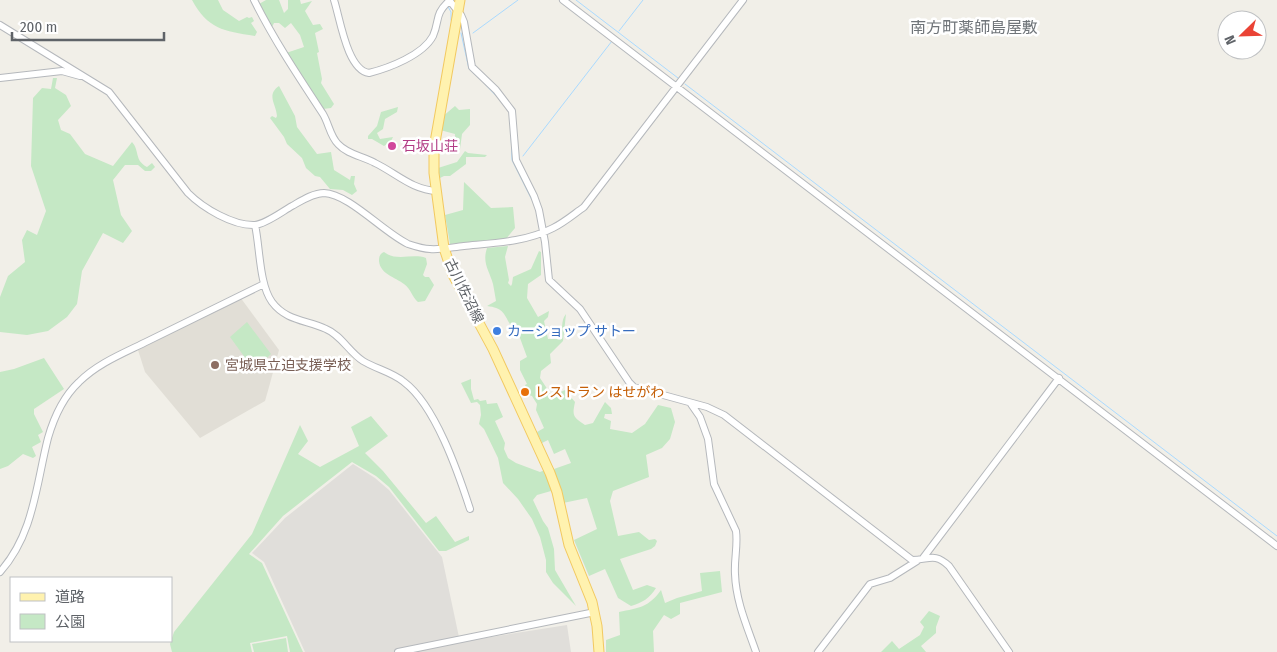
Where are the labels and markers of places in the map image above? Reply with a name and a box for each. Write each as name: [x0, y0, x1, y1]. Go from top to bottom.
place label: 石坂山荘: [402, 138, 458, 155]
marker: 石坂山荘: [386, 140, 398, 152]
place label: カーショップ サトー: [507, 323, 636, 340]
marker: カーショップ サトー: [491, 325, 503, 337]
place label: 宮城県立迫支援学校: [225, 357, 351, 374]
marker: 宮城県立迫支援学校: [209, 359, 221, 371]
place label: レストラン はせがわ: [535, 384, 664, 401]
marker: レストラン はせがわ: [519, 386, 531, 398]

